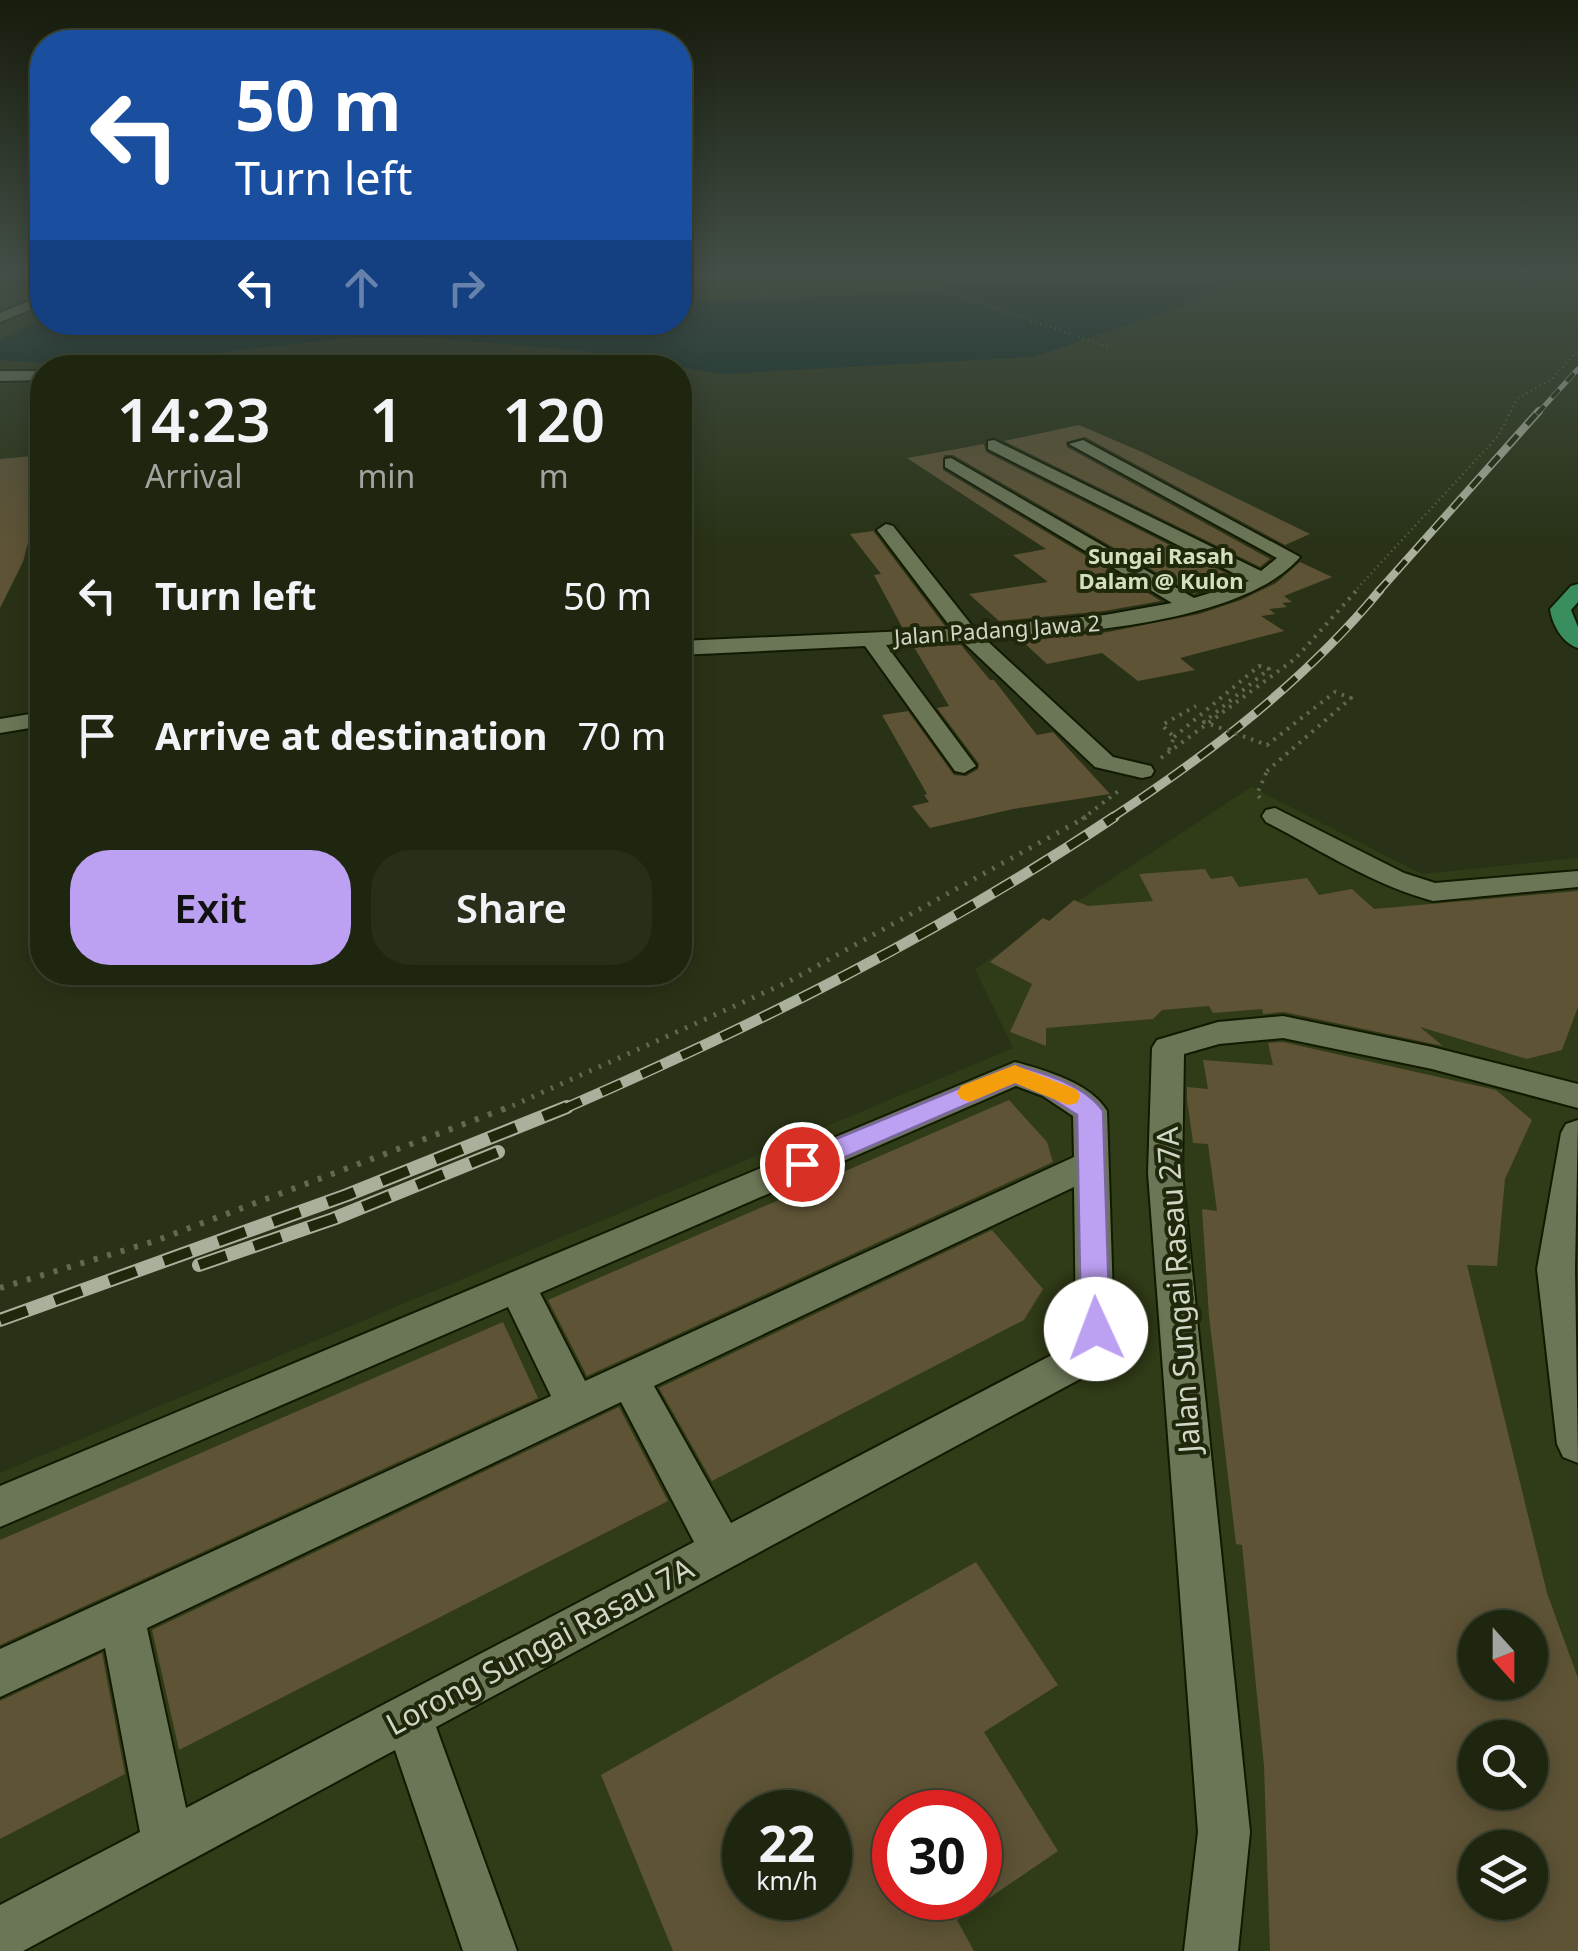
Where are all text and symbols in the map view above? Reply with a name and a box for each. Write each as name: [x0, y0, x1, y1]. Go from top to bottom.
text: 50 m: [235, 56, 402, 152]
icon: left: [70, 70, 200, 200]
text: Turn left: [235, 147, 412, 208]
icon: left: [229, 260, 284, 315]
icon: ahead: [334, 260, 389, 315]
icon: right: [439, 260, 494, 315]
text: 14:23: [117, 378, 271, 460]
text: 1: [369, 378, 404, 460]
text: 120: [502, 378, 605, 460]
text: Arrival: [145, 454, 243, 497]
text: min: [357, 454, 415, 497]
text: m: [539, 454, 569, 497]
district label: Sungai Rasah Dalam @ Kulon: [1078, 540, 1244, 595]
icon: left: [70, 568, 125, 623]
text: Turn left: [155, 569, 317, 621]
text: 50 m: [563, 569, 652, 621]
street label: Jalan Padang Jawa 2: [891, 607, 1101, 651]
icon: arrive: [70, 708, 125, 763]
text: Arrive at destination: [155, 709, 547, 761]
text: 70 m: [577, 709, 666, 761]
button: Exit: [70, 850, 351, 965]
button: Share: [371, 850, 652, 965]
pin: [760, 1122, 845, 1207]
street label: Jalan Sungai Rasau 27A: [1146, 1125, 1210, 1458]
icon: arrive: [775, 1137, 830, 1192]
position arrow: [1044, 1277, 1148, 1381]
street label: Lorong Sungai Rasau 7A: [379, 1547, 701, 1744]
north arrow: [1458, 1610, 1548, 1700]
map controls: [1458, 1610, 1548, 1920]
button: search: [1458, 1720, 1548, 1810]
speed limit sign: 30: [872, 1790, 1002, 1920]
text: 22: [758, 1809, 816, 1877]
button: layers: [1458, 1830, 1548, 1920]
text: km/h: [756, 1863, 818, 1897]

